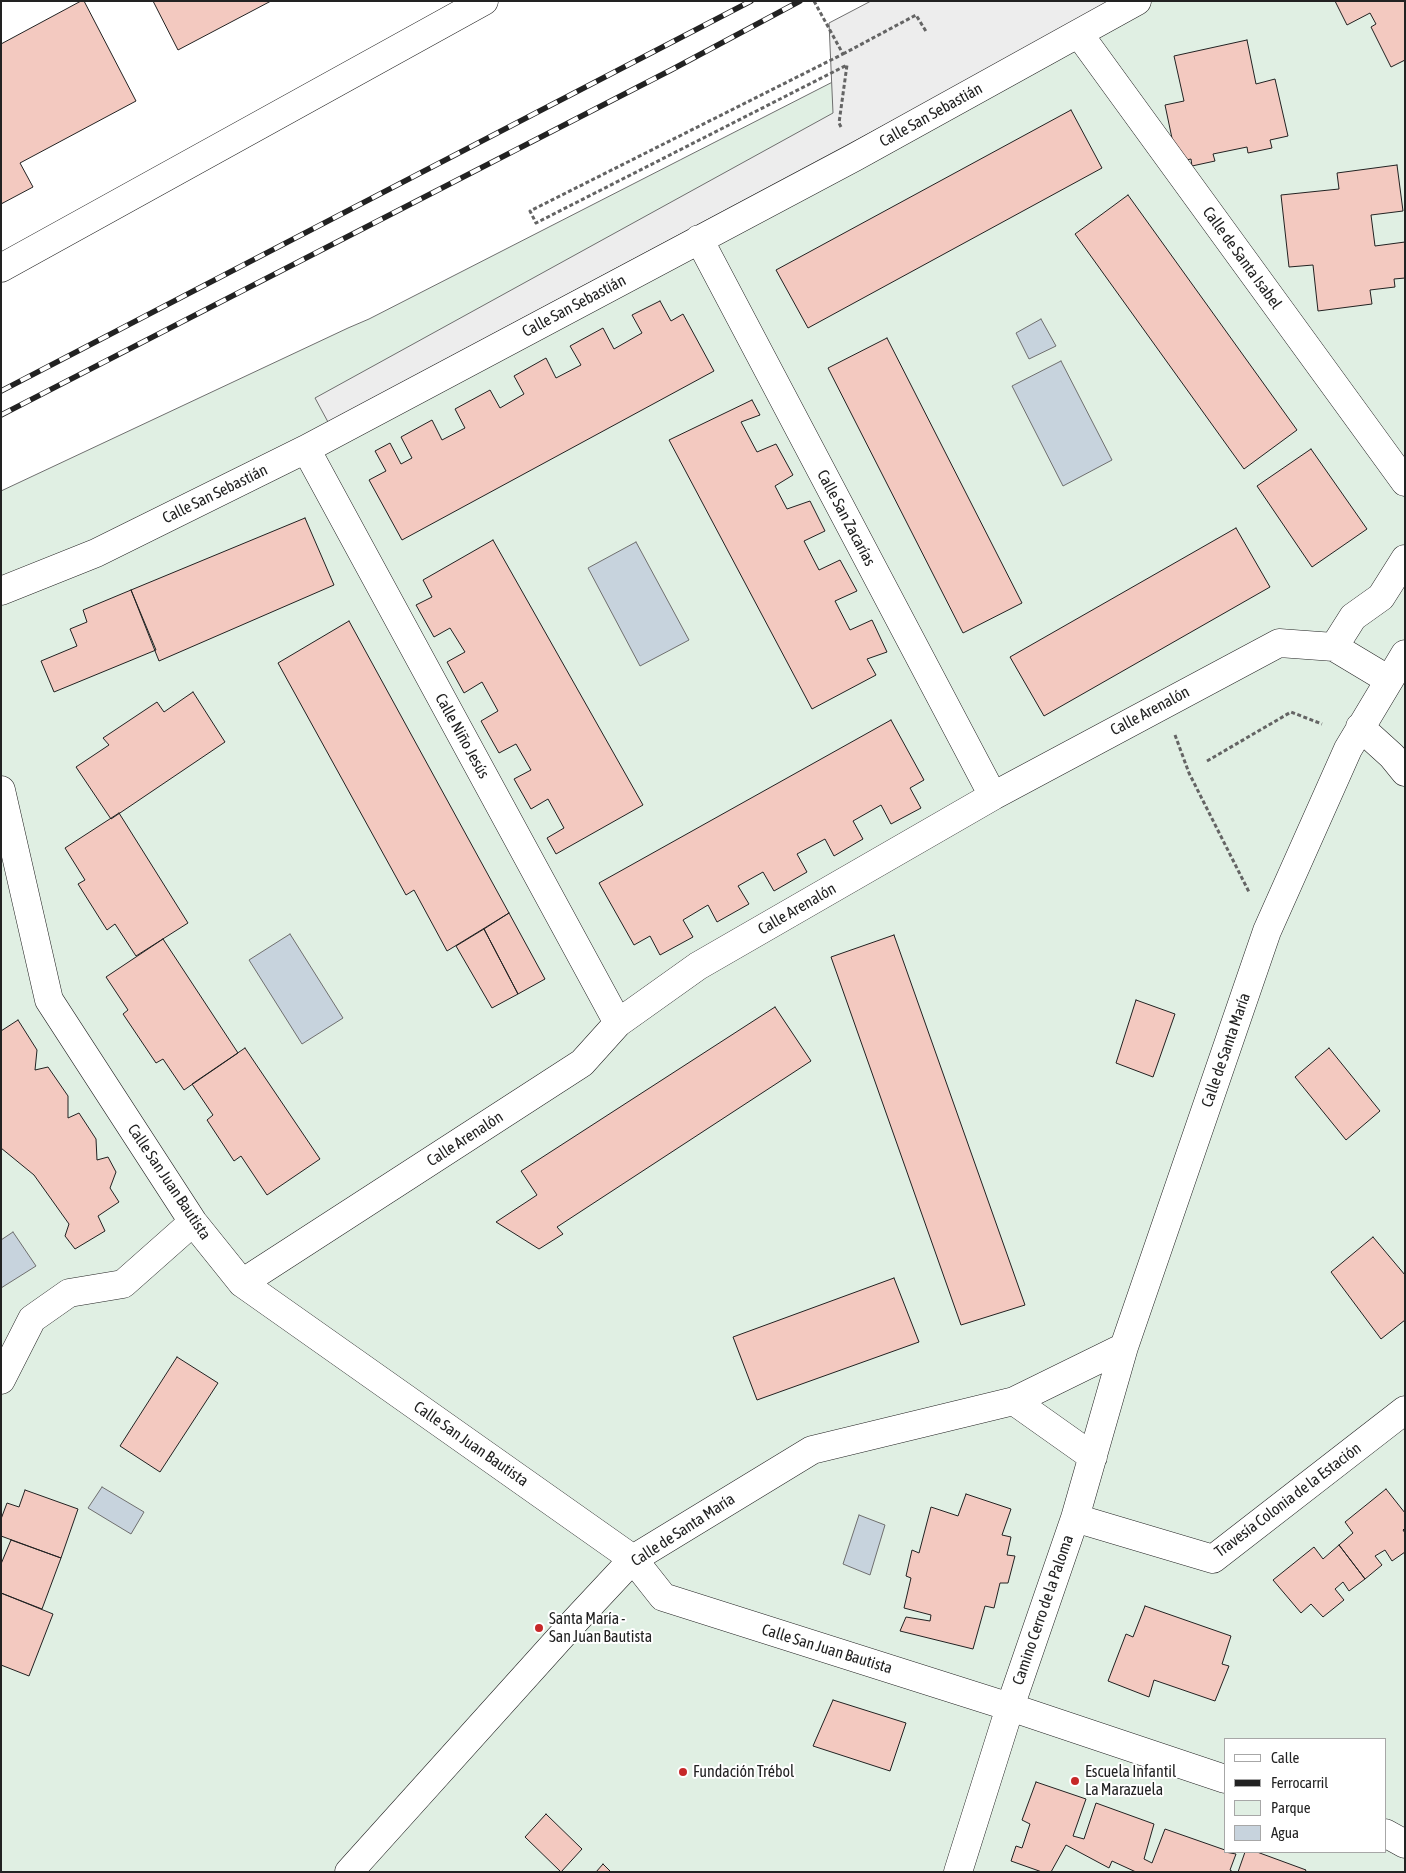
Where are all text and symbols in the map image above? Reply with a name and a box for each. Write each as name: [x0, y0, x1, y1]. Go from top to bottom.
street label: Calle San Sebastián: [876, 79, 986, 151]
street label: Calle de Santa Isabel: [1198, 203, 1286, 313]
street label: Calle San Sebastián: [519, 271, 629, 341]
street label: Calle San Sebastián: [159, 460, 271, 528]
street label: Calle San Zacarías: [813, 467, 879, 569]
street label: Calle Arenalón: [1107, 682, 1193, 740]
street label: Calle Niño Jesús: [431, 690, 493, 782]
street label: Calle Arenalón: [755, 879, 839, 939]
street label: Calle de Santa María: [1197, 990, 1255, 1110]
street label: Calle Arenalón: [423, 1107, 507, 1171]
street label: Calle San Juan Bautista: [123, 1120, 215, 1244]
street label: Calle San Juan Bautista: [410, 1397, 532, 1491]
street label: Travesía Colonia de la Estación: [1211, 1439, 1365, 1561]
street label: Calle de Santa María: [628, 1489, 738, 1571]
street label: Camino Cerro de la Paloma: [1008, 1532, 1078, 1688]
place label: Santa María - San Juan Bautista: [549, 1609, 652, 1647]
street label: Calle San Juan Bautista: [759, 1620, 895, 1678]
marker: Santa María - San Juan Bautista: [533, 1622, 545, 1634]
legend: [1224, 1738, 1386, 1853]
text: Calle: [1271, 1749, 1299, 1766]
place label: Fundación Trébol: [693, 1762, 794, 1782]
place label: Escuela Infantil La Marazuela: [1085, 1762, 1176, 1800]
marker: Fundación Trébol: [677, 1766, 689, 1778]
text: Ferrocarril: [1271, 1774, 1328, 1791]
marker: Escuela Infantil La Marazuela: [1069, 1775, 1081, 1787]
text: Parque: [1271, 1799, 1311, 1816]
text: Agua: [1271, 1824, 1299, 1841]

